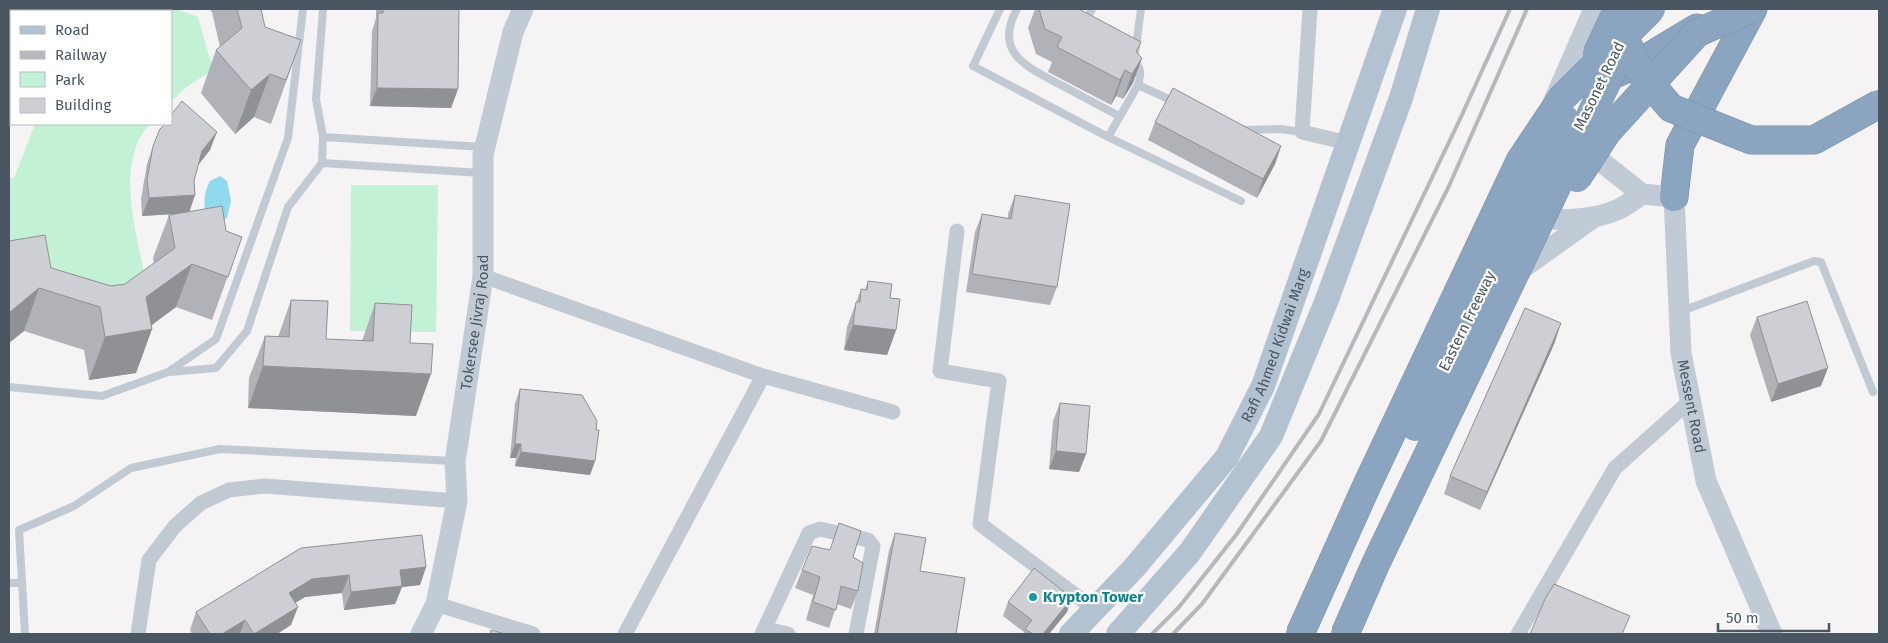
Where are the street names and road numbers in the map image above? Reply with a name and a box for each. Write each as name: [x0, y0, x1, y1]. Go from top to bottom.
street label: Masonet Road: [1570, 39, 1628, 133]
street label: Tokersee Jivraj Road: [457, 254, 492, 391]
street label: Rafi Ahmed Kidwai Marg: [1237, 266, 1313, 425]
street label: Eastern Freeway: [1435, 267, 1499, 374]
street label: Messent Road: [1674, 358, 1709, 455]

